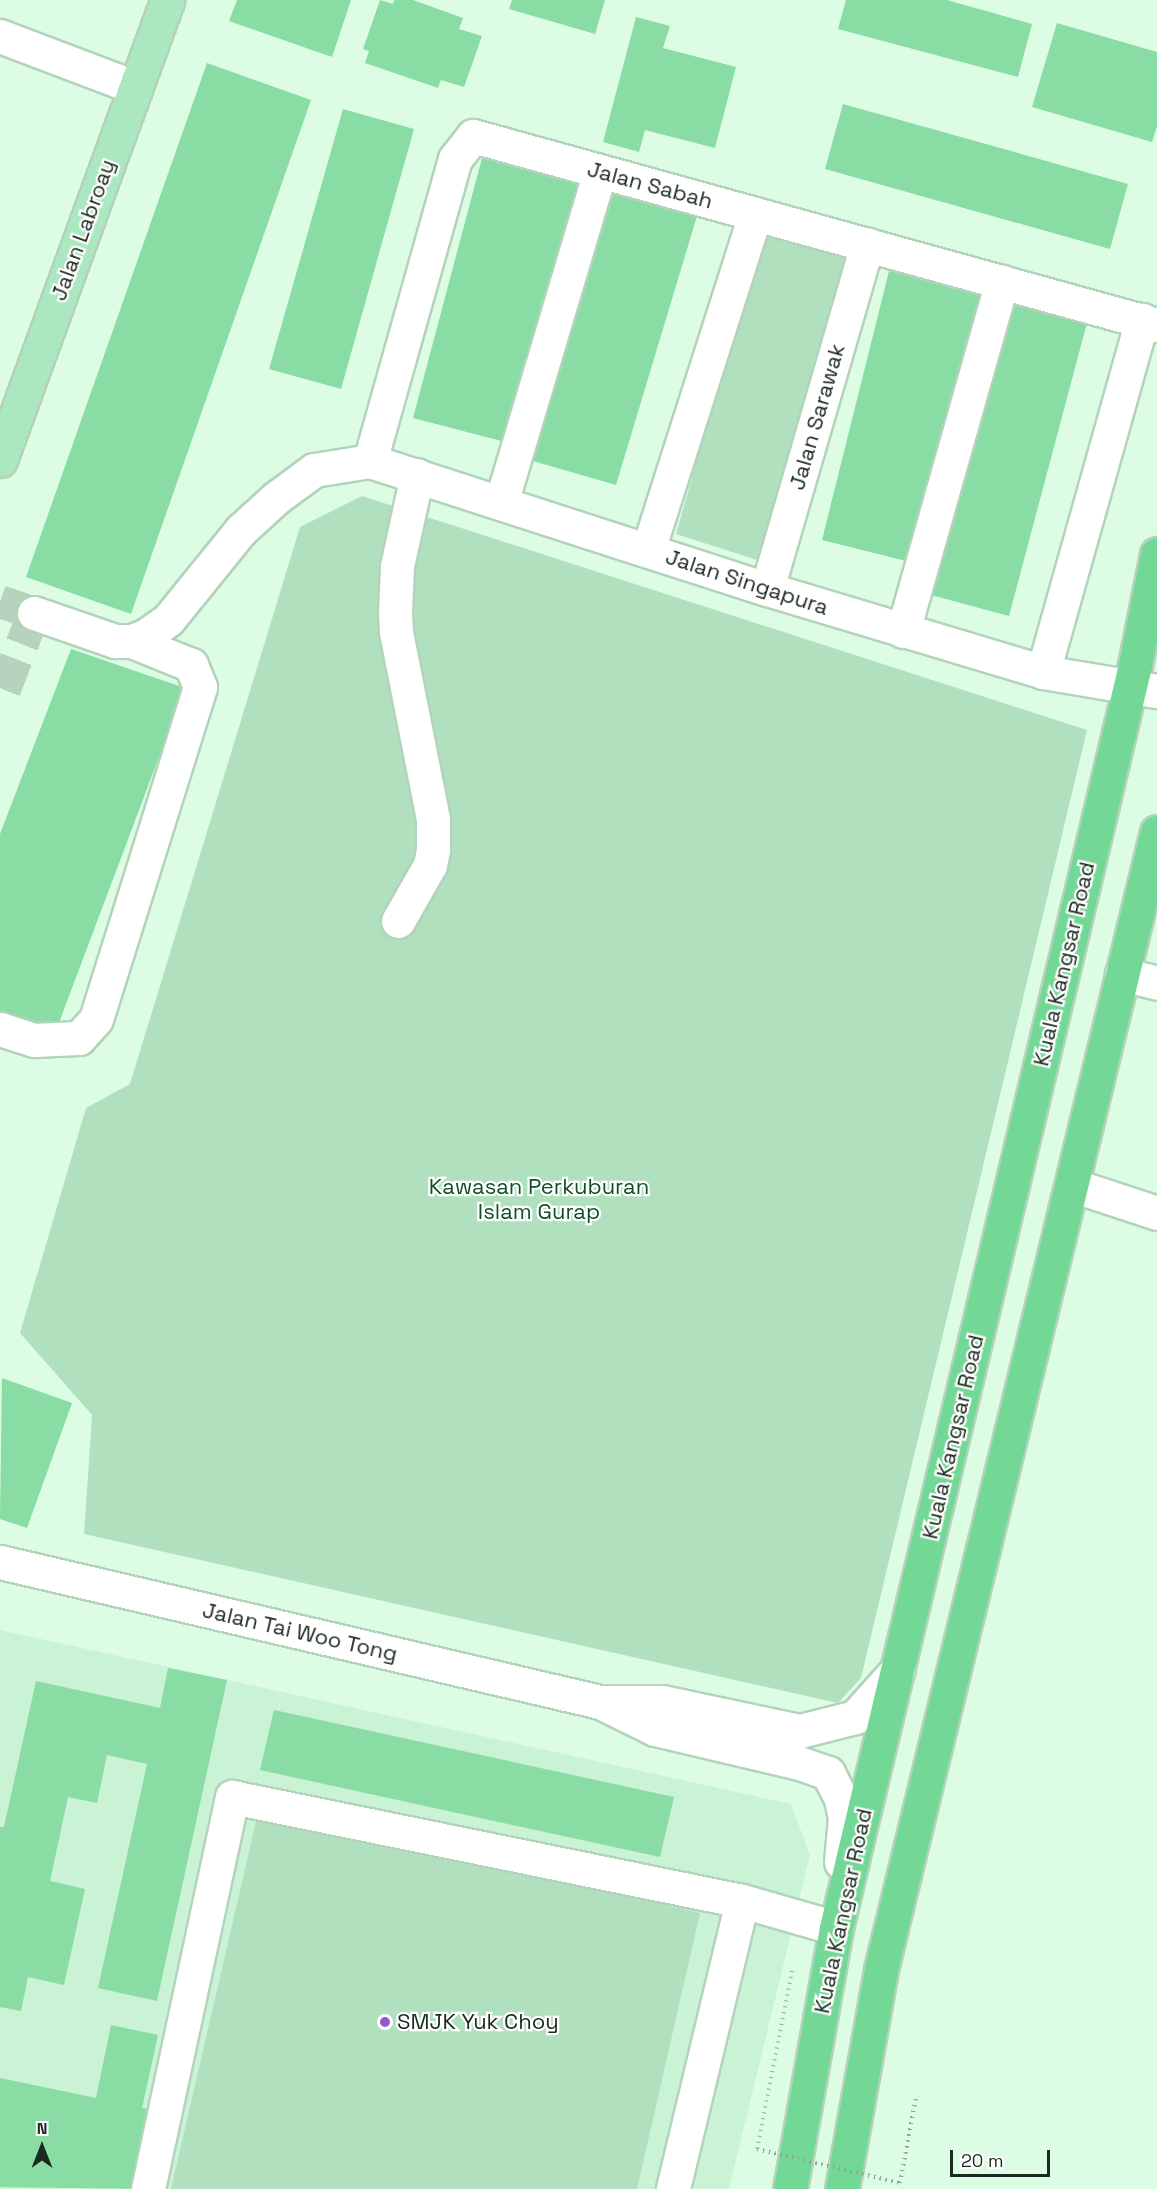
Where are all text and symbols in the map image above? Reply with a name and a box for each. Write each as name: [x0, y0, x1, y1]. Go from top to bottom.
street label: Jalan Labroay: [45, 156, 121, 304]
street label: Jalan Sabah: [584, 156, 716, 214]
street label: Jalan Sarawak: [784, 341, 850, 493]
street label: Jalan Singapura: [662, 543, 832, 621]
street label: Kuala Kangsar Road: [1028, 859, 1100, 1069]
park label: Kawasan Perkuburan Islam Gurap: [429, 1173, 649, 1224]
street label: Kuala Kangsar Road: [917, 1332, 989, 1542]
street label: Jalan Tai Woo Tong: [199, 1597, 401, 1667]
street label: Kuala Kangsar Road: [808, 1806, 878, 2016]
place label: SMJK Yuk Choy: [397, 2009, 559, 2035]
marker: SMJK Yuk Choy: [378, 2015, 392, 2029]
north arrow: [12, 2117, 72, 2177]
text: N: [37, 2118, 47, 2139]
scale bar: [953, 2138, 1054, 2176]
text: 20 m: [961, 2149, 1004, 2172]

